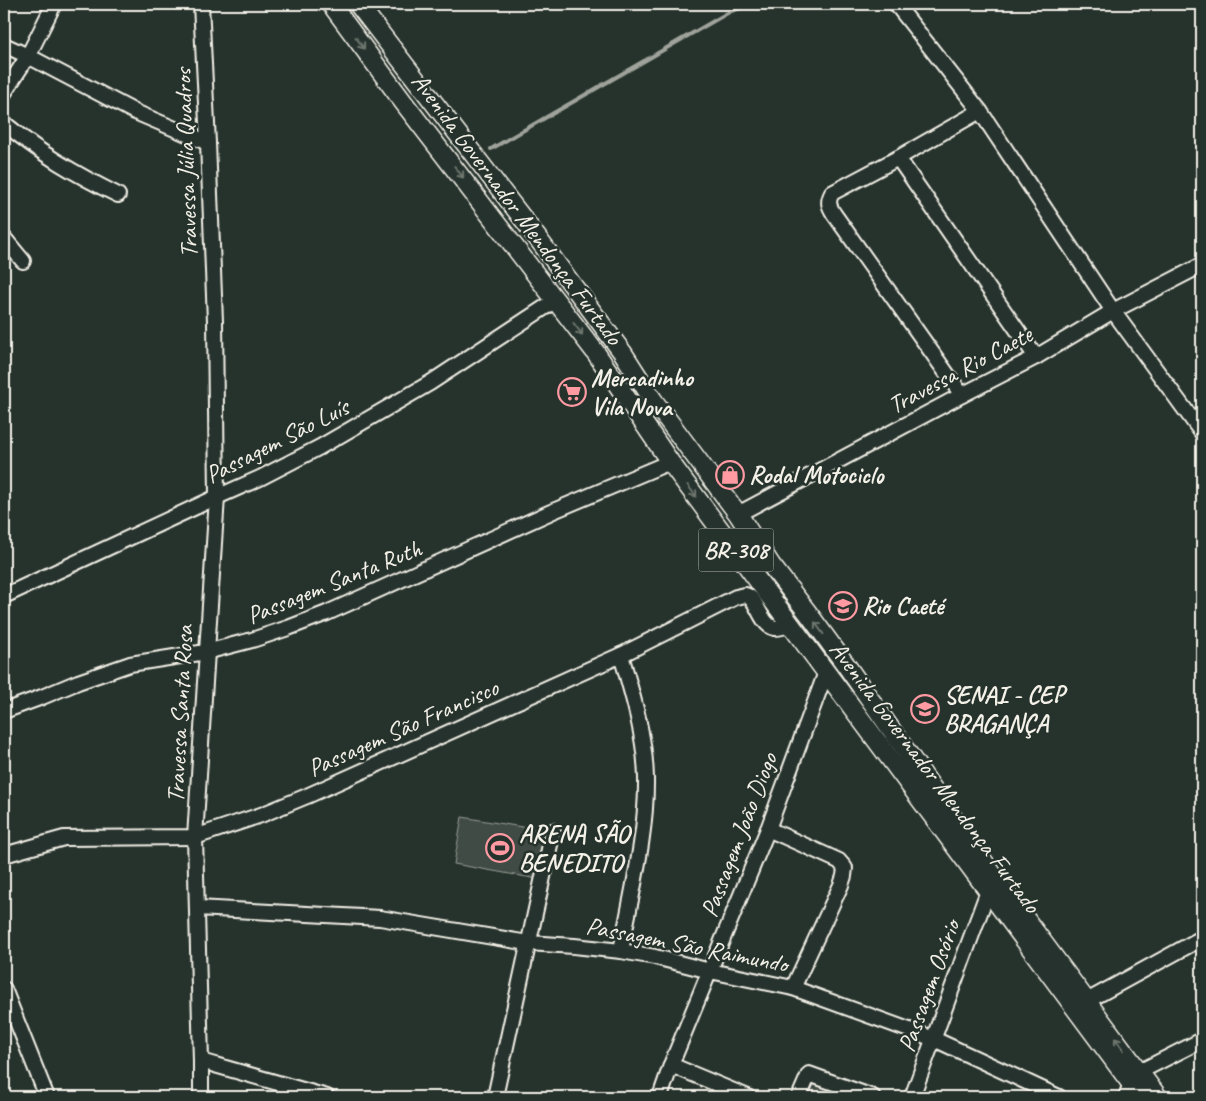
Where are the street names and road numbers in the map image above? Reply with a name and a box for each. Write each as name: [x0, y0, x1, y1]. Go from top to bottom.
street label: Travessa Júlia Quadros: [167, 65, 205, 258]
street label: Avenida Governador Mendonça Furtado: [404, 67, 631, 352]
street label: Travessa Rio Caete: [882, 318, 1039, 421]
street label: Passagem São Luís: [200, 390, 356, 491]
road number: BR-308: [698, 528, 774, 572]
street label: Passagem Santa Ruth: [242, 532, 427, 632]
street label: Travessa Santa Rosa: [159, 622, 201, 804]
street label: Avenida Governador Mendonça Furtado: [822, 635, 1049, 920]
street label: Passagem São Francisco: [303, 671, 504, 784]
street label: Passagem João Diogo: [693, 747, 785, 922]
street label: Passagem São Raimundo: [584, 910, 794, 981]
street label: Passagem Osório: [890, 913, 969, 1056]

